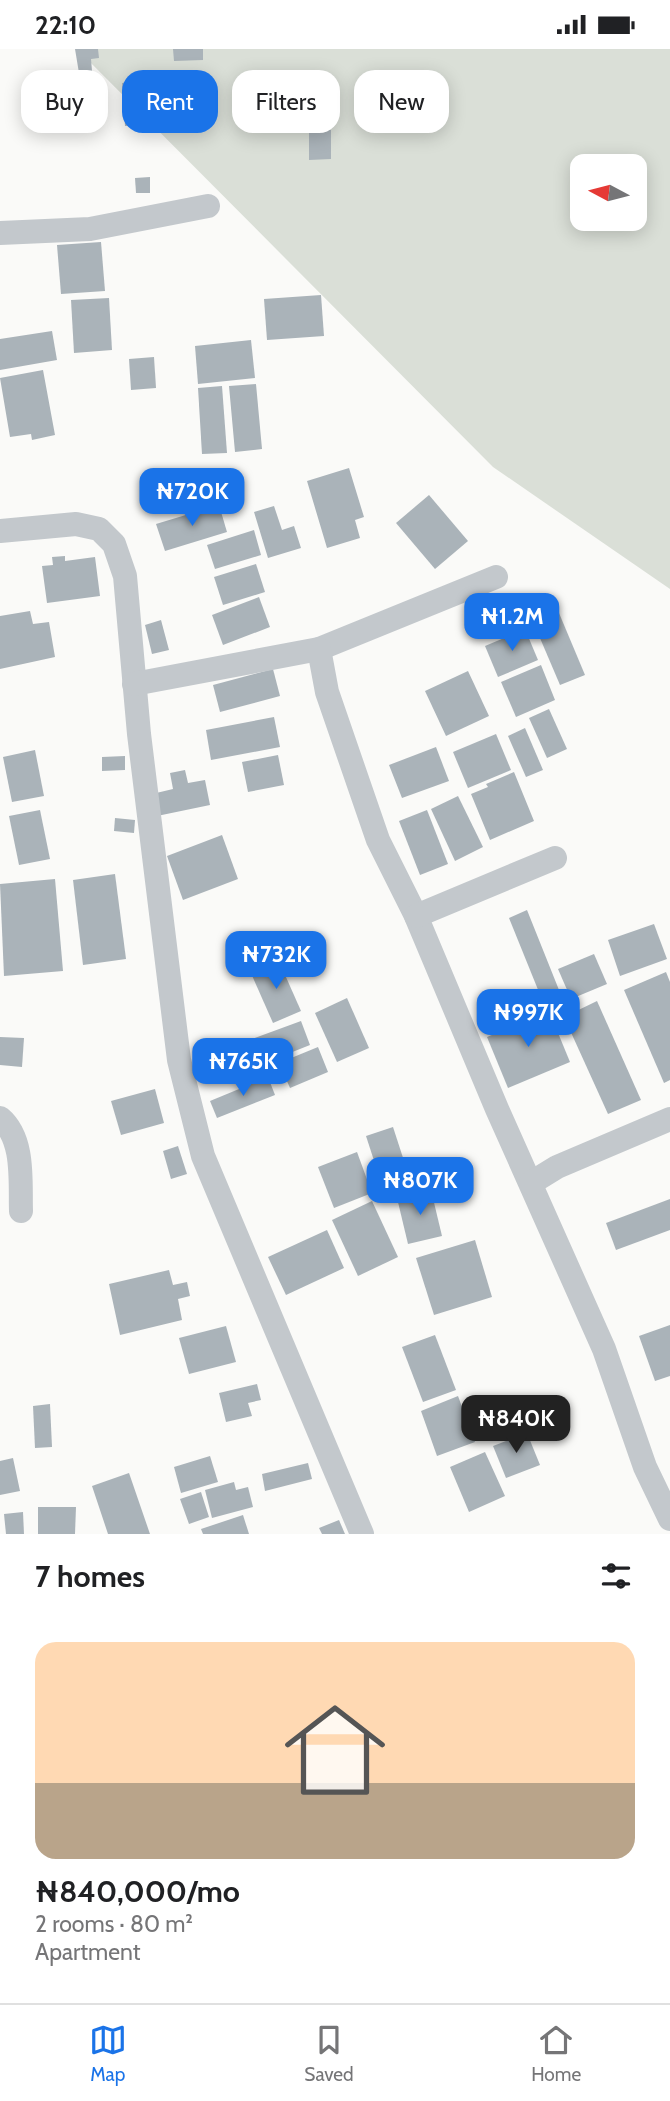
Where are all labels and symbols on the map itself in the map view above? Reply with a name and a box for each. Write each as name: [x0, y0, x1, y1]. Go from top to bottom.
north arrow: [570, 154, 648, 231]
pin: ₦720K: [143, 469, 241, 528]
pin: ₦1.2M: [463, 593, 561, 653]
pin: ₦732K: [227, 932, 325, 991]
pin: ₦997K: [479, 989, 577, 1049]
pin: ₦765K: [194, 1039, 292, 1098]
pin: ₦807K: [371, 1157, 469, 1217]
pin: ₦840K: [467, 1395, 565, 1455]

